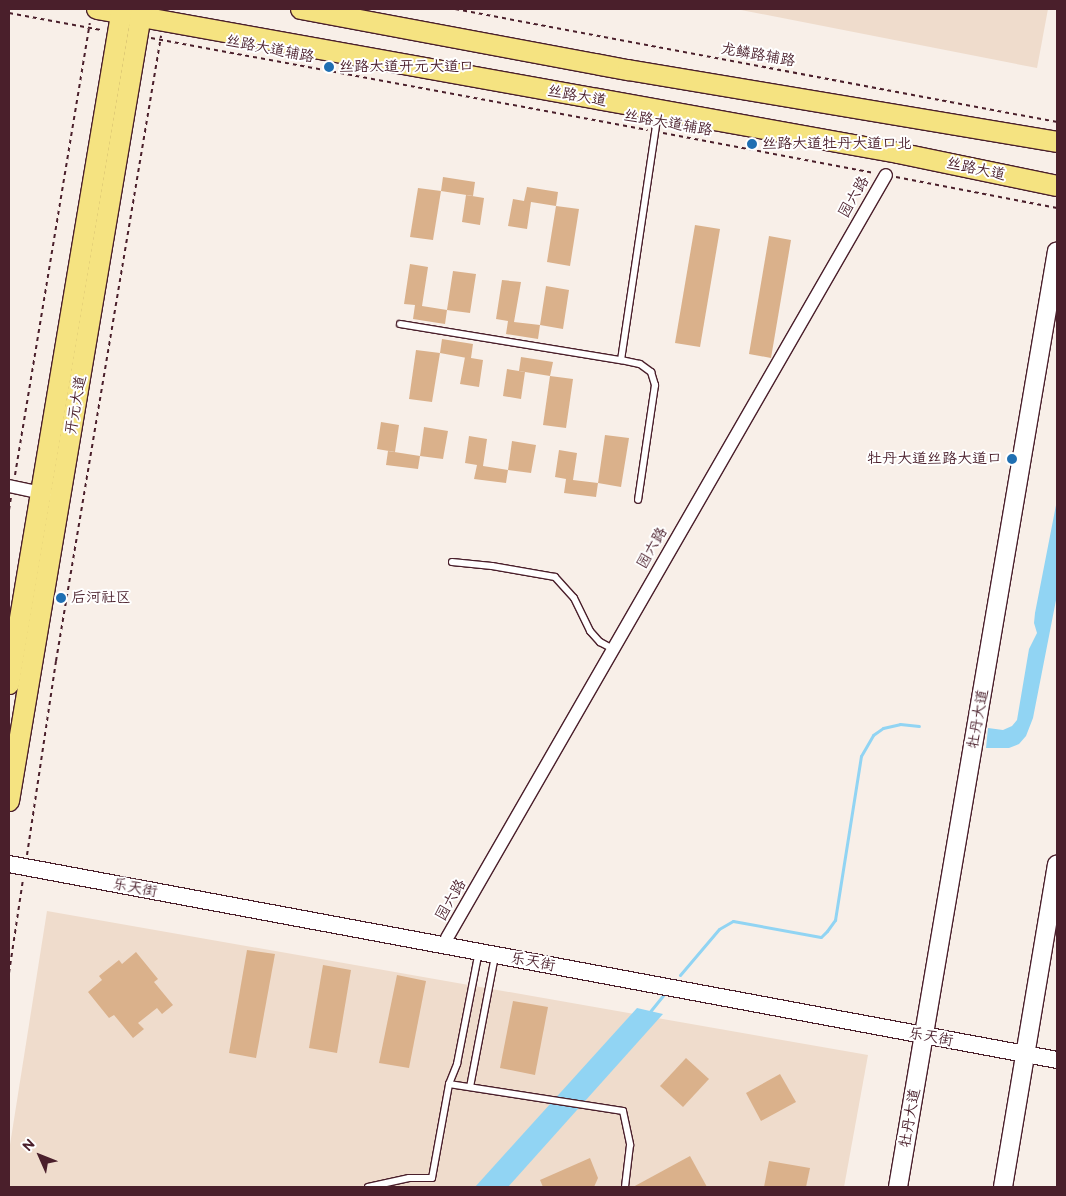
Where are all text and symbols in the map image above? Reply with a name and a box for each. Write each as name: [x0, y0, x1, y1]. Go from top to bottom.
street label: 丝路大道辅路: [224, 32, 316, 66]
street label: 龙鳞路辅路: [720, 40, 796, 70]
place label: 丝路大道开元大道口: [339, 58, 474, 76]
marker: 丝路大道开元大道口: [323, 61, 335, 73]
street label: 丝路大道: [546, 82, 608, 110]
street label: 丝路大道辅路: [622, 106, 714, 140]
place label: 丝路大道牡丹大道口北: [762, 135, 912, 153]
marker: 丝路大道牡丹大道口北: [746, 138, 758, 150]
street label: 丝路大道: [945, 154, 1007, 184]
street label: 园六路: [835, 173, 873, 221]
street label: 开元大道: [62, 374, 90, 436]
place label: 牡丹大道丝路大道口: [867, 450, 1002, 468]
marker: 牡丹大道丝路大道口: [1006, 453, 1018, 465]
street label: 园六路: [633, 524, 671, 572]
place label: 后河社区: [71, 589, 131, 607]
marker: 后河社区: [55, 592, 67, 604]
street label: 牡丹大道: [964, 688, 992, 750]
street label: 乐天街: [111, 875, 159, 901]
street label: 园六路: [432, 876, 470, 924]
street label: 乐天街: [509, 949, 557, 975]
street label: 乐天街: [907, 1024, 955, 1050]
street label: 牡丹大道: [896, 1087, 924, 1149]
north arrow: [15, 1131, 65, 1181]
text: N: [19, 1136, 39, 1155]

